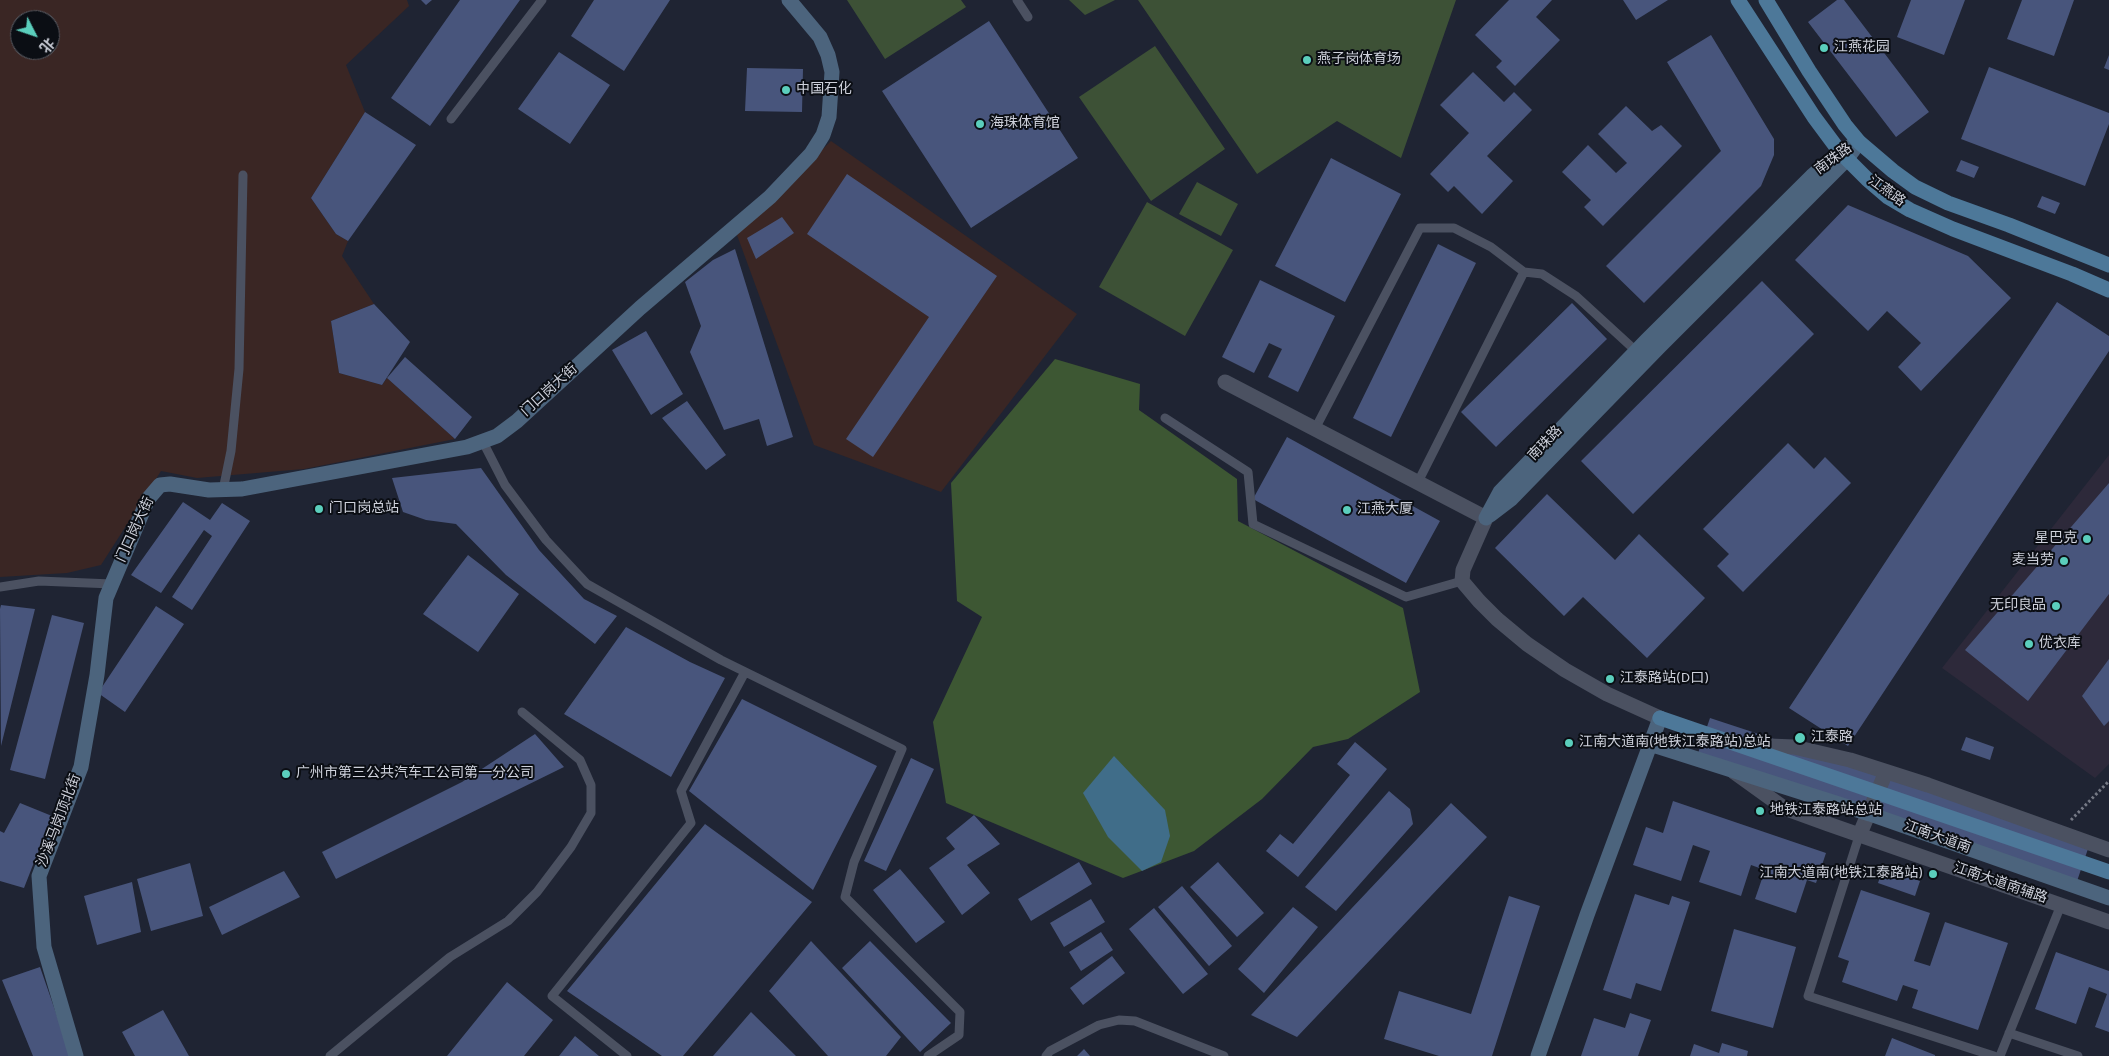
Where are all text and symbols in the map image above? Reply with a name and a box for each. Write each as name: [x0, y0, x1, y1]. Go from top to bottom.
north arrow: [10, 10, 60, 60]
text: 北: [35, 34, 57, 55]
place label: 江燕花园: [1834, 40, 1890, 56]
marker: 江燕花园: [1818, 42, 1830, 54]
place label: 燕子岗体育场: [1317, 52, 1401, 68]
marker: 燕子岗体育场: [1301, 54, 1313, 66]
place label: 中国石化: [796, 82, 852, 98]
marker: 中国石化: [780, 84, 792, 96]
place label: 海珠体育馆: [990, 116, 1060, 132]
marker: 海珠体育馆: [974, 118, 986, 130]
street label: 南珠路: [1812, 141, 1856, 179]
street label: 江燕路: [1864, 173, 1908, 211]
street label: 门口岗大街: [518, 361, 582, 421]
street label: 南珠路: [1525, 423, 1567, 465]
street label: 门口岗大街: [114, 495, 158, 565]
place label: 门口岗总站: [329, 501, 399, 517]
place label: 江燕大厦: [1357, 502, 1413, 518]
marker: 门口岗总站: [313, 503, 325, 515]
marker: 江燕大厦: [1341, 504, 1353, 516]
place label: 星巴克: [2035, 531, 2077, 547]
marker: 星巴克: [2081, 533, 2093, 545]
place label: 麦当劳: [2012, 553, 2054, 569]
marker: 麦当劳: [2058, 555, 2070, 567]
place label: 无印良品: [1990, 598, 2046, 614]
marker: 无印良品: [2050, 600, 2062, 612]
place label: 优衣库: [2039, 636, 2081, 652]
marker: 优衣库: [2023, 638, 2035, 650]
place label: 江泰路站(D口): [1620, 671, 1709, 687]
marker: 江泰路站(D口): [1604, 673, 1616, 685]
place label: 江泰路: [1811, 730, 1853, 746]
marker: 江泰路: [1793, 731, 1807, 745]
place label: 江南大道南(地铁江泰路站)总站: [1579, 735, 1771, 751]
marker: 江南大道南(地铁江泰路站)总站: [1563, 737, 1575, 749]
place label: 广州市第三公共汽车工公司第一分公司: [296, 766, 534, 782]
marker: 广州市第三公共汽车工公司第一分公司: [280, 768, 292, 780]
street label: 沙溪马岗顶北街: [35, 772, 85, 870]
place label: 地铁江泰路站总站: [1770, 803, 1882, 819]
marker: 地铁江泰路站总站: [1754, 805, 1766, 817]
street label: 江南大道南: [1901, 818, 1973, 858]
street label: 江南大道南辅路: [1951, 860, 2049, 908]
place label: 江南大道南(地铁江泰路站): [1759, 866, 1923, 882]
marker: 江南大道南(地铁江泰路站): [1927, 868, 1939, 880]

